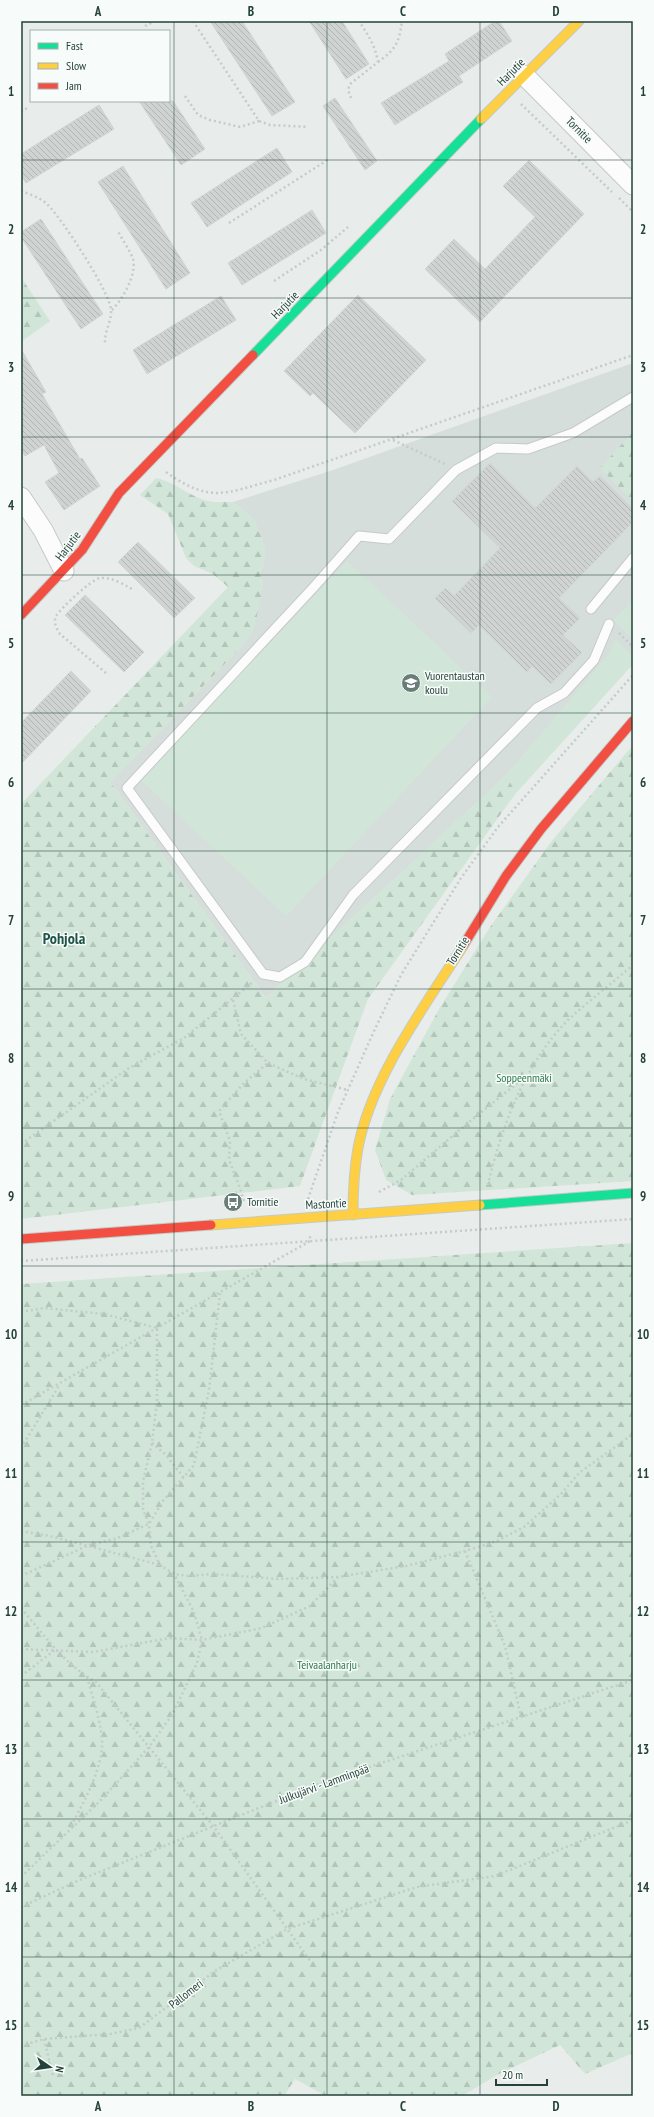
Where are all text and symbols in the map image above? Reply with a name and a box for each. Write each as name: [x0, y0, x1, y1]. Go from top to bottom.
text: A: [94, 3, 102, 20]
text: B: [248, 3, 254, 20]
text: C: [400, 3, 406, 20]
text: D: [553, 3, 560, 20]
legend: [30, 30, 170, 102]
text: Fast: [66, 38, 84, 53]
street label: Harjutie: [494, 55, 528, 89]
text: Slow: [66, 58, 87, 73]
text: Jam: [65, 78, 82, 93]
text: 1: [8, 83, 14, 100]
text: 1: [640, 83, 646, 100]
street label: Tornitie: [563, 113, 596, 146]
text: 2: [8, 221, 14, 238]
text: 2: [640, 221, 646, 238]
street label: Harjutie: [268, 287, 302, 322]
text: 3: [8, 359, 14, 376]
text: 3: [640, 359, 646, 376]
text: 4: [8, 497, 15, 514]
text: 4: [640, 497, 647, 514]
street label: Harjutie: [52, 528, 84, 563]
text: 5: [8, 635, 14, 652]
text: 5: [640, 635, 646, 652]
place label: Vuorentaustan koulu: [424, 668, 485, 697]
school or university icon: Vuorentaustan koulu: [400, 672, 422, 694]
text: 6: [8, 774, 14, 791]
text: 6: [640, 774, 646, 791]
text: 7: [8, 912, 14, 929]
text: 7: [640, 912, 646, 929]
district label: Pohjola: [43, 928, 86, 948]
street label: Tornitie: [443, 933, 472, 968]
text: 8: [8, 1050, 14, 1067]
text: 8: [640, 1050, 646, 1067]
park label: Soppeenmäki: [496, 1070, 552, 1085]
text: 9: [8, 1188, 14, 1205]
text: 9: [640, 1188, 646, 1205]
bus stop icon: Tornitie: [222, 1191, 244, 1213]
place label: Tornitie: [247, 1194, 278, 1209]
street label: Mastontie: [305, 1195, 347, 1212]
text: 10: [5, 1326, 17, 1343]
text: 10: [637, 1326, 649, 1343]
text: 11: [5, 1465, 17, 1482]
text: 11: [637, 1465, 649, 1482]
text: 12: [5, 1603, 17, 1620]
text: 12: [637, 1603, 649, 1620]
park label: Teivaalanharju: [297, 1657, 357, 1672]
text: 13: [5, 1741, 17, 1758]
text: 13: [637, 1741, 649, 1758]
street label: Julkujärvi - Lamminpää: [276, 1760, 371, 1807]
text: 14: [5, 1879, 18, 1896]
text: 14: [637, 1879, 650, 1896]
street label: Pallomeri: [166, 1976, 206, 2012]
text: 15: [5, 2017, 17, 2034]
text: 15: [637, 2017, 649, 2034]
north arrow: [30, 2047, 70, 2087]
scale bar: [496, 2061, 547, 2087]
text: N: [52, 2065, 67, 2074]
text: 20 m: [502, 2067, 523, 2082]
text: A: [94, 2098, 102, 2115]
text: B: [248, 2098, 254, 2115]
text: C: [400, 2098, 406, 2115]
text: D: [553, 2098, 560, 2115]

